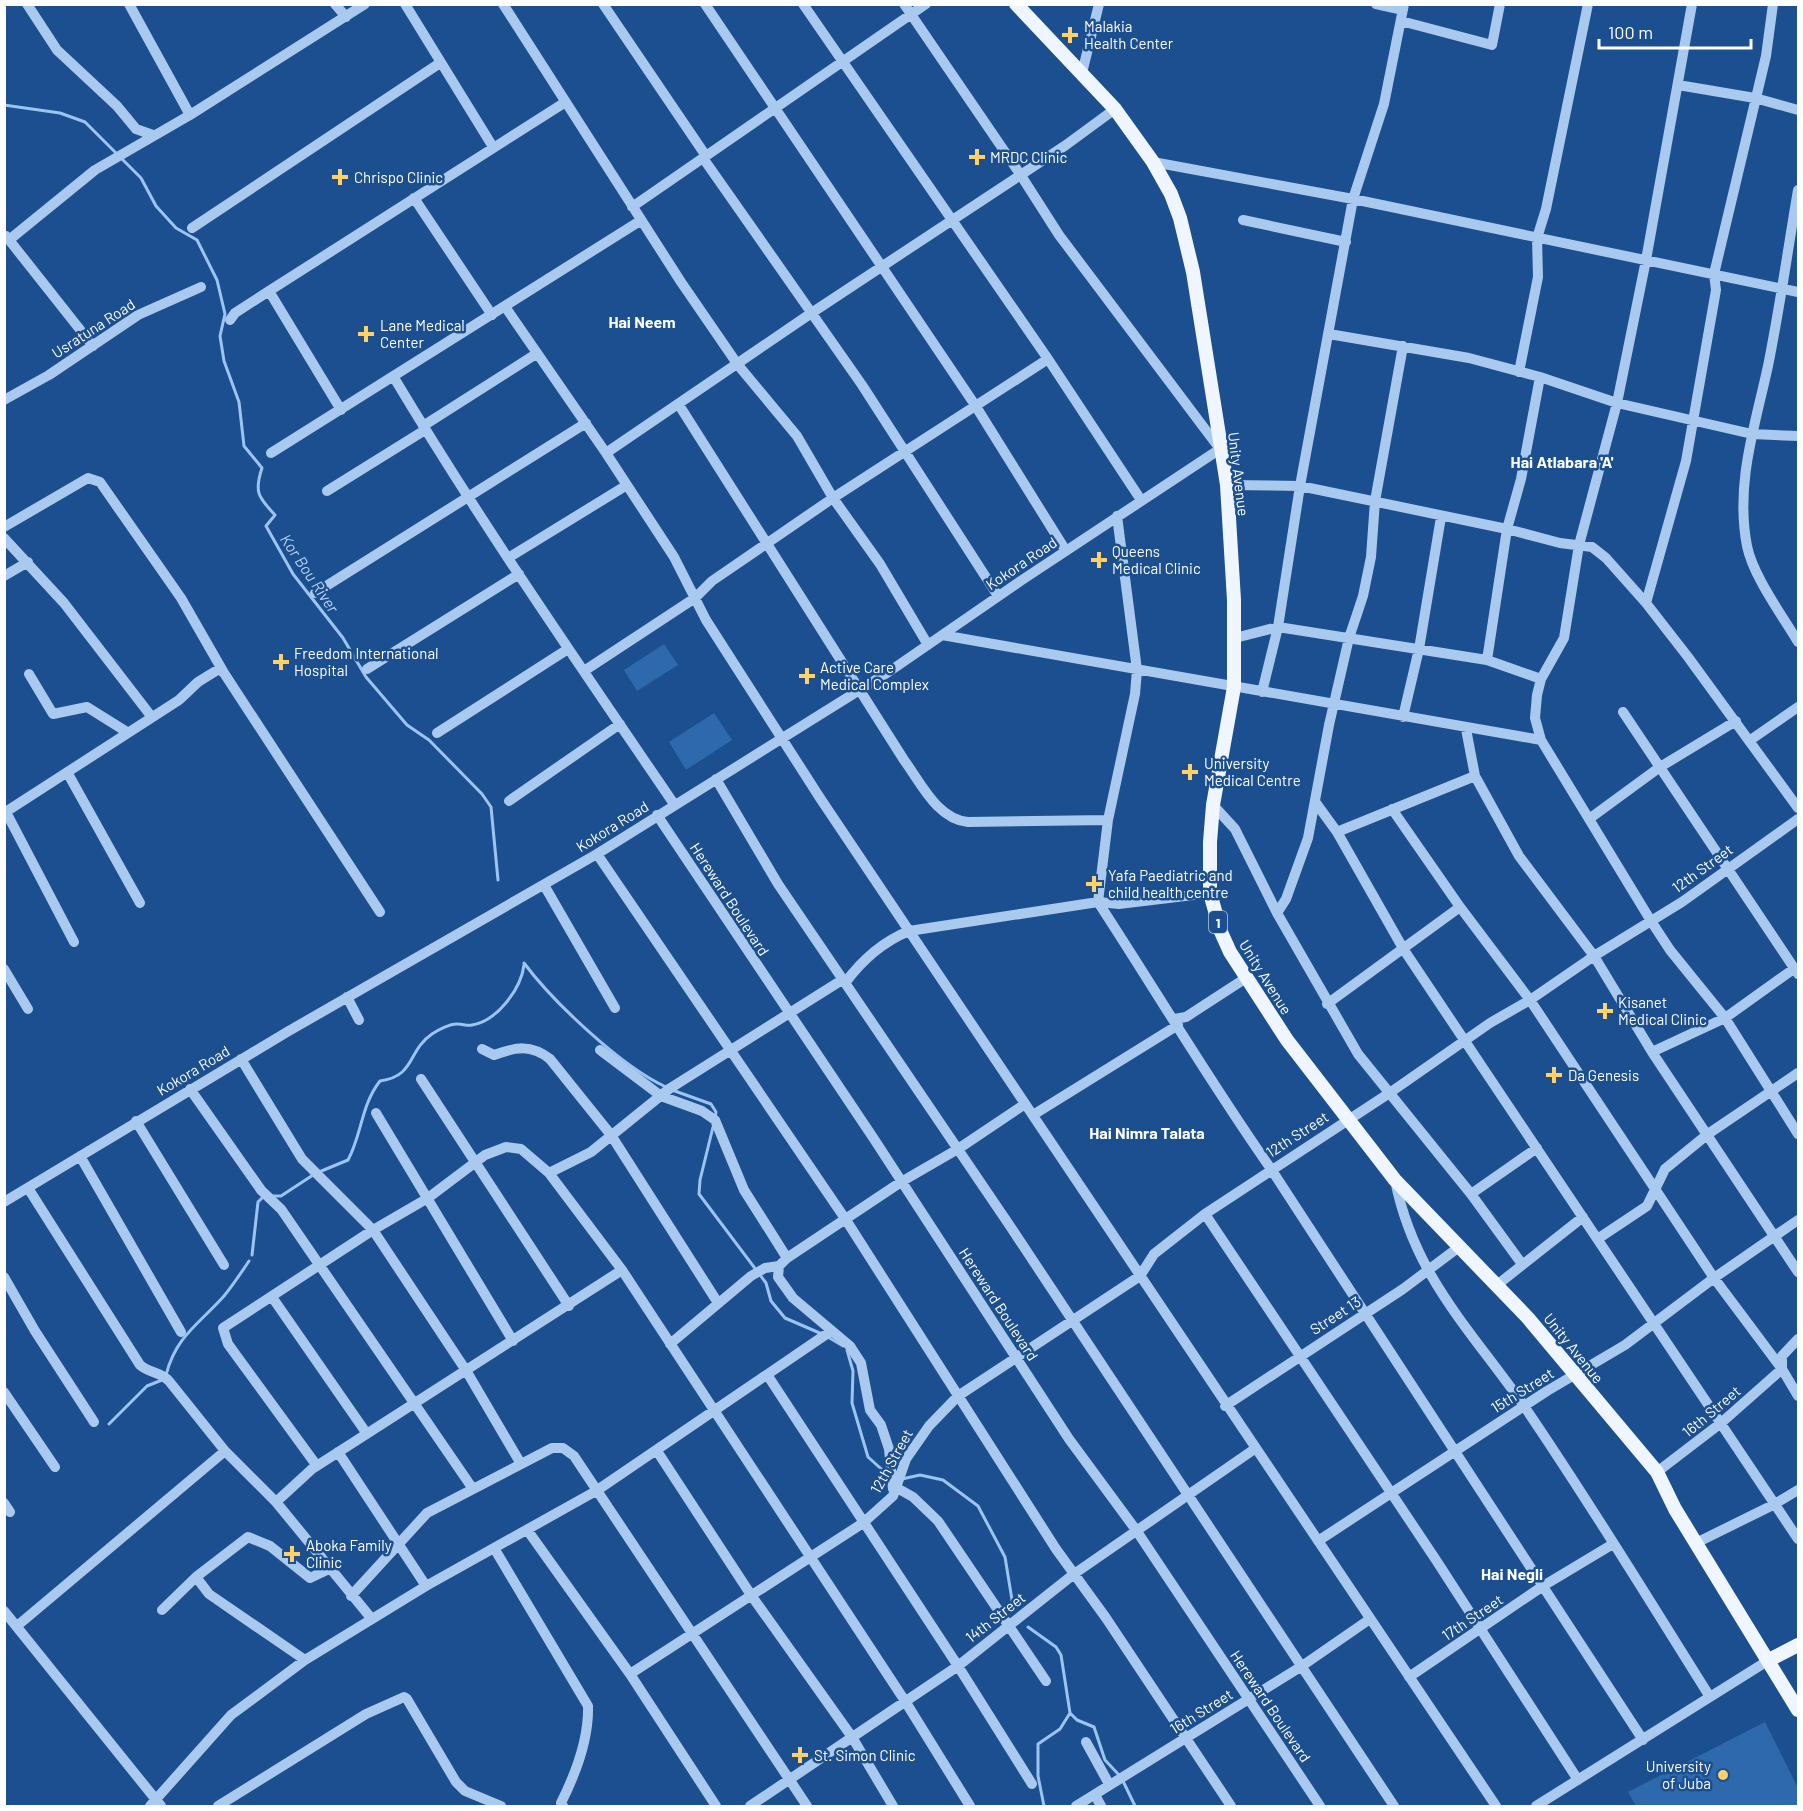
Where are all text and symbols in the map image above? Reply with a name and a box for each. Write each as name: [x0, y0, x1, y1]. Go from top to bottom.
scale bar: [1599, 12, 1750, 50]
place label: Malakia Health Center: [1084, 17, 1174, 52]
text: 100 m: [1608, 21, 1653, 43]
marker: Malakia Health Center: [1061, 26, 1079, 44]
marker: MRDC Clinic: [968, 148, 986, 166]
place label: MRDC Clinic: [990, 148, 1068, 166]
marker: Chrispo Clinic: [331, 168, 349, 186]
place label: Chrispo Clinic: [354, 168, 443, 186]
street label: Usratuna Road: [48, 294, 138, 362]
district label: Hai Neem: [608, 312, 676, 331]
place label: Lane Medical Center: [380, 316, 465, 351]
marker: Lane Medical Center: [357, 325, 375, 343]
street label: Unity Avenue: [1225, 431, 1253, 517]
district label: Hai Atlabara 'A': [1511, 452, 1614, 471]
water label: Kor Bou River: [277, 530, 344, 617]
street label: Kokora Road: [982, 533, 1060, 593]
place label: Queens Medical Clinic: [1112, 542, 1201, 577]
marker: Queens Medical Clinic: [1090, 551, 1108, 569]
place label: Freedom International Hospital: [294, 644, 439, 679]
marker: Freedom International Hospital: [272, 653, 290, 671]
place label: Active Care Medical Complex: [820, 658, 929, 693]
marker: Active Care Medical Complex: [798, 667, 816, 685]
place label: University Medical Centre: [1204, 754, 1301, 789]
marker: University Medical Centre: [1181, 763, 1199, 781]
street label: Kokora Road: [573, 797, 651, 855]
street label: Hereward Boulevard: [687, 839, 773, 959]
street label: 12th Street: [1668, 840, 1736, 896]
place label: Yafa Paediatric and child health centre: [1108, 866, 1233, 901]
marker: Yafa Paediatric and child health centre: [1085, 875, 1103, 893]
road number: 1: [1209, 911, 1227, 933]
street label: Unity Avenue: [1236, 936, 1296, 1018]
place label: Kisanet Medical Clinic: [1618, 993, 1707, 1028]
marker: Kisanet Medical Clinic: [1596, 1002, 1614, 1020]
street label: Kokora Road: [153, 1041, 233, 1099]
marker: Da Genesis: [1545, 1066, 1563, 1084]
place label: Da Genesis: [1568, 1066, 1639, 1084]
street label: 12th Street: [1262, 1107, 1332, 1161]
district label: Hai Nimra Talata: [1089, 1123, 1205, 1142]
street label: Hereward Boulevard: [956, 1244, 1042, 1364]
street label: Street 13: [1306, 1292, 1364, 1338]
street label: Unity Avenue: [1540, 1309, 1608, 1387]
street label: 15th Street: [1487, 1364, 1557, 1416]
street label: 16th Street: [1678, 1381, 1744, 1441]
street label: 12th Street: [866, 1426, 916, 1496]
place label: Aboka Family Clinic: [306, 1536, 392, 1571]
marker: Aboka Family Clinic: [283, 1545, 301, 1563]
district label: Hai Negli: [1481, 1564, 1543, 1583]
street label: 14th Street: [961, 1588, 1029, 1646]
street label: 17th Street: [1438, 1590, 1506, 1644]
street label: Hereward Boulevard: [1227, 1647, 1315, 1765]
street label: 16th Street: [1166, 1685, 1236, 1737]
marker: St. Simon Clinic: [791, 1746, 809, 1764]
place label: St. Simon Clinic: [814, 1746, 916, 1764]
place label: University of Juba: [1646, 1757, 1711, 1792]
marker: University of Juba: [1716, 1768, 1730, 1782]

